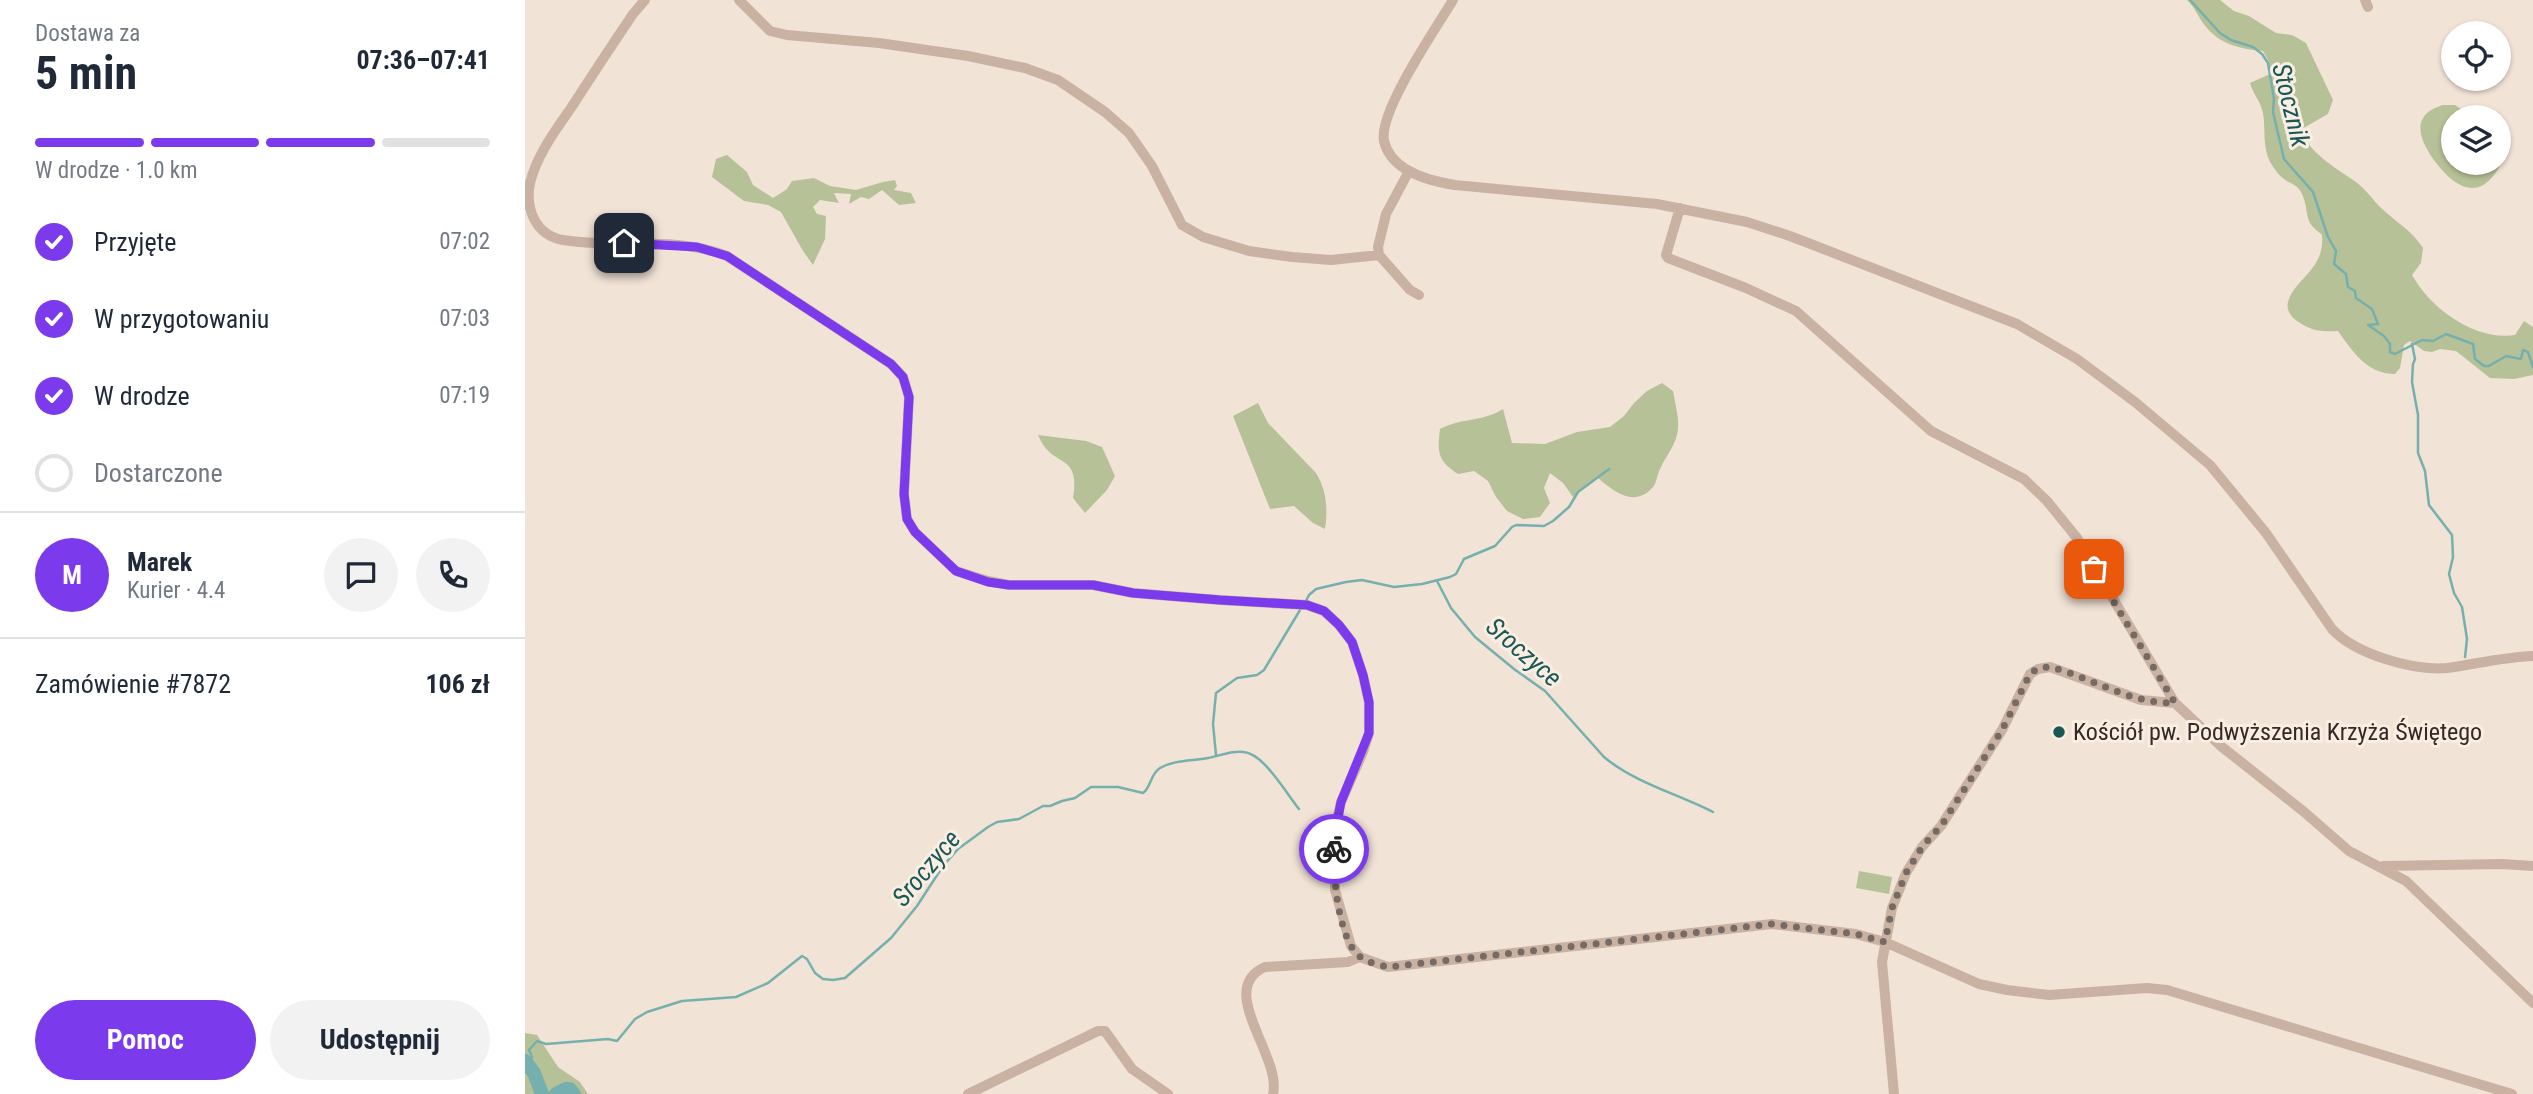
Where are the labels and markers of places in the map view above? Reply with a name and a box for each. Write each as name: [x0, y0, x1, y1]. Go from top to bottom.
pin: [594, 213, 654, 273]
pin: [2064, 539, 2124, 599]
place label: Kościół pw. Podwyższenia Krzyża Świętego: [2073, 718, 2482, 746]
marker: Kościół pw. Podwyższenia Krzyża Świętego: [2051, 724, 2067, 740]

